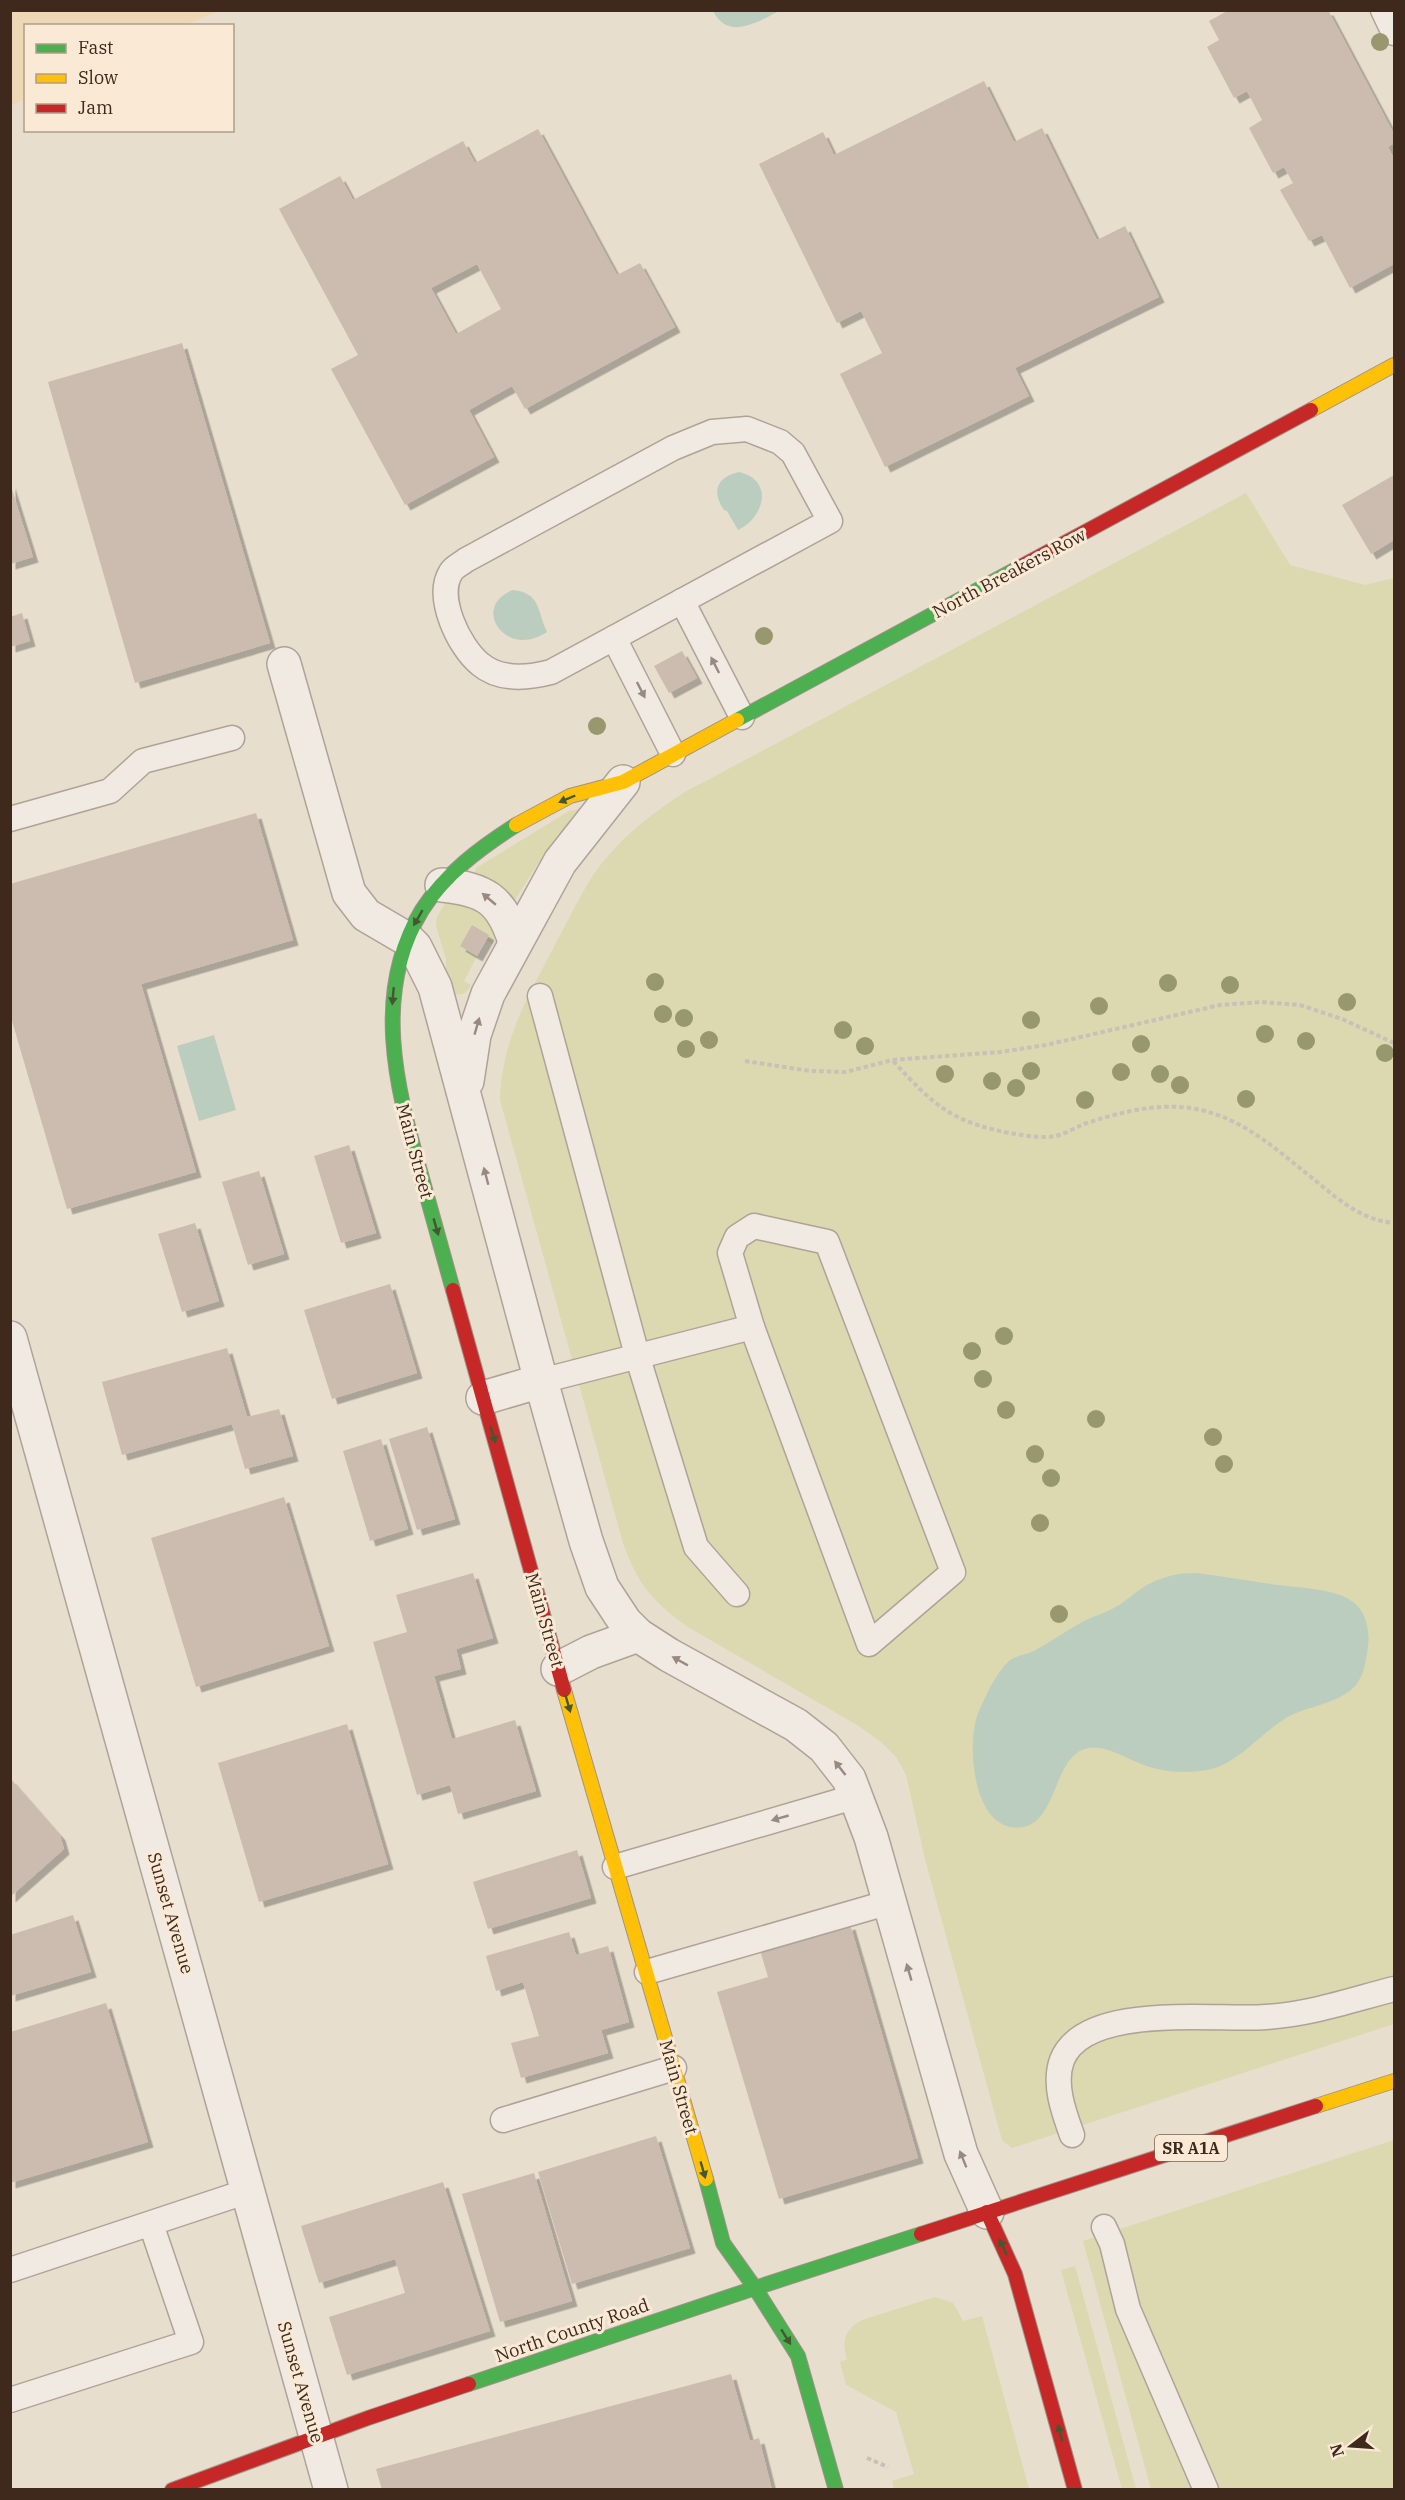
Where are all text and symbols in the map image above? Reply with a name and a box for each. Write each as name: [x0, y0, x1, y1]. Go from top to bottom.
legend: [24, 24, 234, 132]
text: Fast: [78, 36, 113, 59]
text: Slow: [78, 66, 118, 89]
text: Jam: [78, 96, 113, 119]
street label: North Breakers Row: [928, 523, 1090, 623]
one-way arrow: [710, 656, 720, 673]
one-way arrow: [636, 682, 645, 699]
one-way arrow: [558, 794, 576, 804]
one-way arrow: [482, 893, 497, 906]
one-way arrow: [413, 909, 423, 926]
one-way arrow: [388, 986, 398, 1005]
one-way arrow: [472, 1017, 482, 1035]
street label: Main Street: [391, 1101, 439, 1201]
one-way arrow: [480, 1166, 490, 1185]
one-way arrow: [431, 1218, 441, 1236]
one-way arrow: [489, 1426, 498, 1444]
street label: Main Street: [521, 1570, 569, 1670]
one-way arrow: [671, 1656, 688, 1666]
one-way arrow: [564, 1695, 573, 1713]
one-way arrow: [834, 1760, 847, 1776]
one-way arrow: [771, 1814, 789, 1823]
street label: Sunset Avenue: [143, 1850, 199, 1976]
one-way arrow: [904, 1963, 913, 1981]
street label: Main Street: [655, 2037, 703, 2137]
road number: SR A1A: [1155, 2135, 1227, 2161]
one-way arrow: [958, 2150, 967, 2168]
one-way arrow: [698, 2161, 708, 2179]
one-way arrow: [997, 2238, 1007, 2256]
street label: North County Road: [492, 2293, 652, 2367]
street label: Sunset Avenue: [273, 2319, 329, 2445]
one-way arrow: [781, 2329, 792, 2345]
north arrow: [1321, 2416, 1381, 2476]
one-way arrow: [1055, 2424, 1064, 2442]
text: N: [1325, 2441, 1348, 2459]

